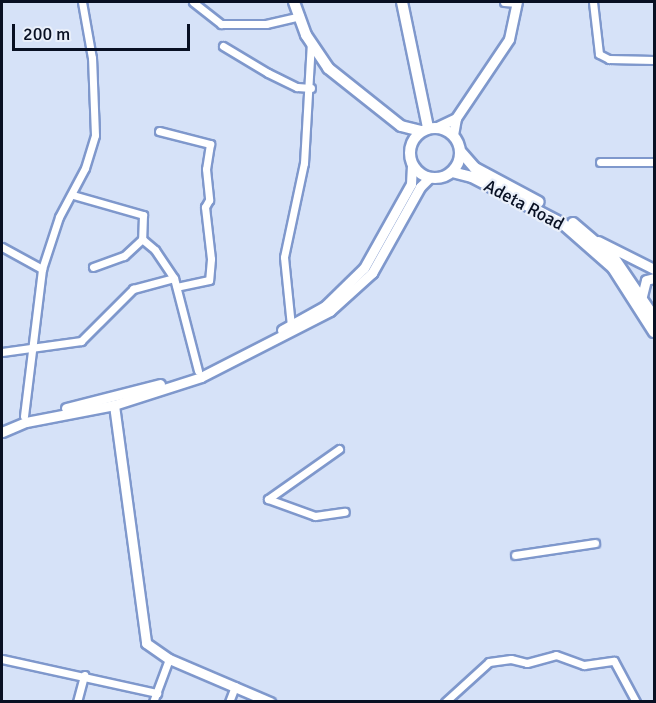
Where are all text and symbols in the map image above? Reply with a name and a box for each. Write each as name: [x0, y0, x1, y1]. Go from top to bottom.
scale bar: [15, 12, 194, 50]
text: 200 m: [23, 23, 70, 45]
street label: Adeta Road: [480, 175, 568, 235]

